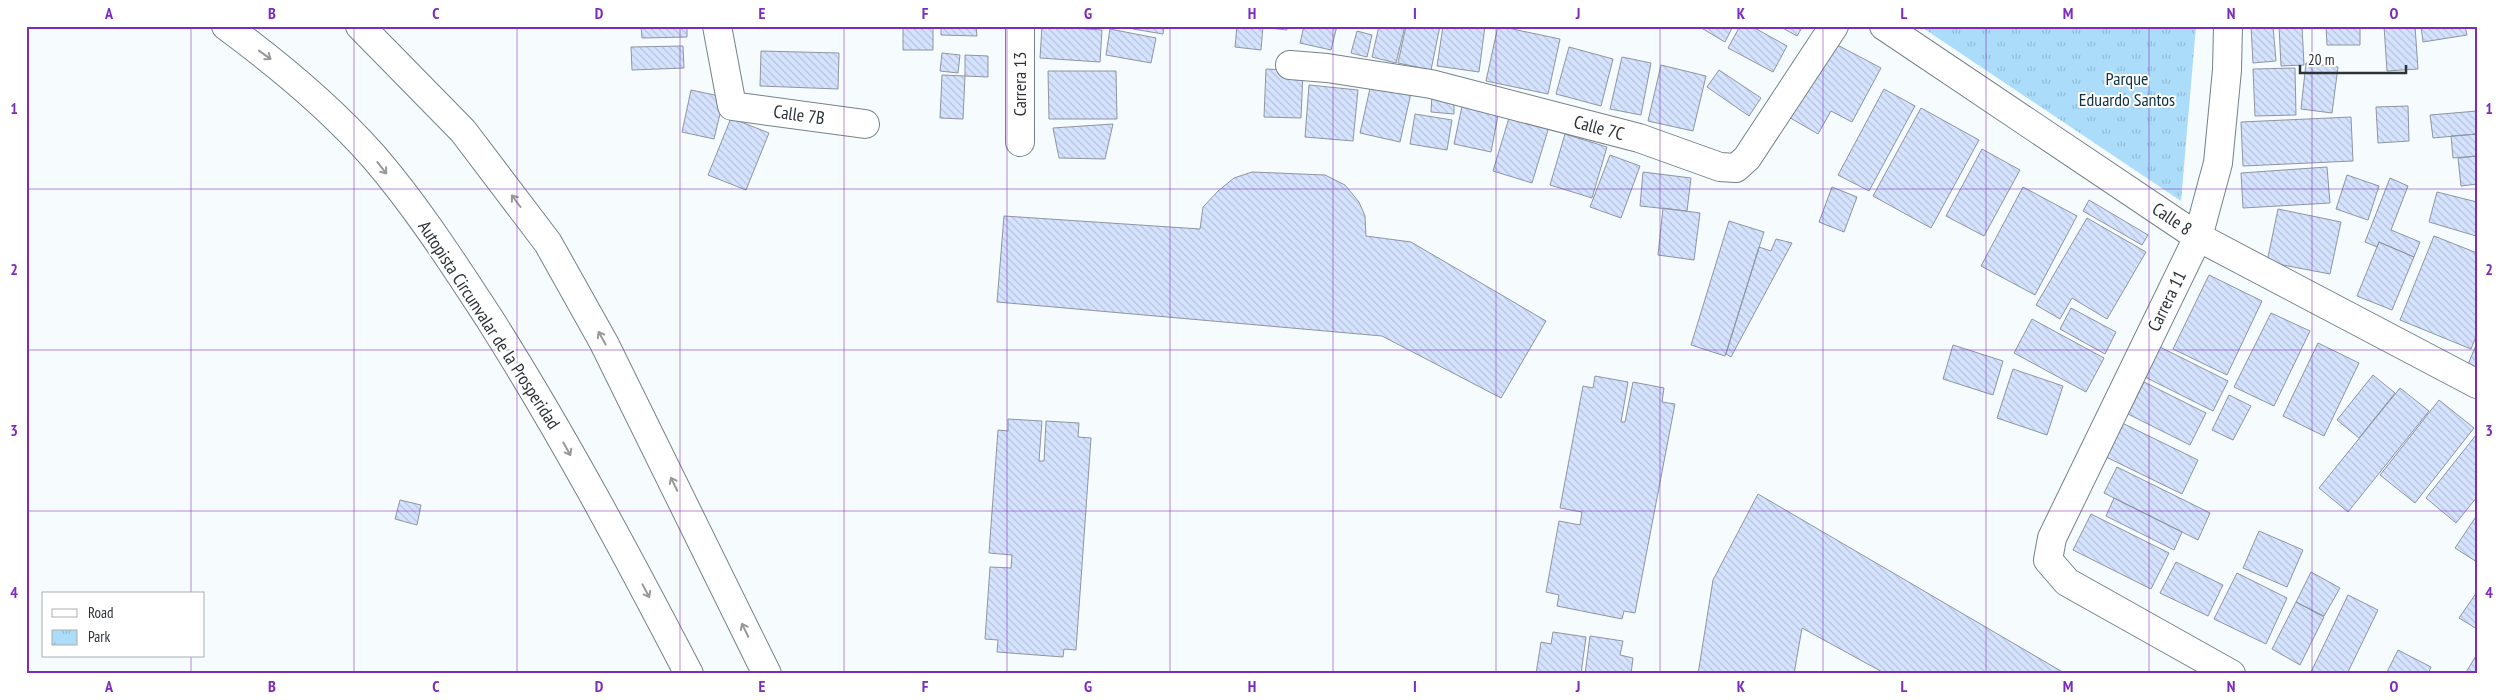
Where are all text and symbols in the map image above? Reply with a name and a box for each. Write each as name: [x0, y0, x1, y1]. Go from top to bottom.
text: A: [104, 3, 114, 23]
text: B: [268, 3, 276, 23]
text: C: [432, 3, 440, 23]
text: D: [595, 3, 604, 23]
text: E: [759, 3, 766, 23]
text: F: [922, 3, 929, 23]
text: G: [1084, 3, 1092, 23]
text: H: [1248, 3, 1256, 23]
text: I: [1413, 3, 1417, 23]
text: J: [1575, 3, 1580, 23]
text: K: [1737, 3, 1746, 23]
text: L: [1901, 3, 1908, 23]
text: M: [2063, 3, 2073, 23]
text: N: [2227, 3, 2235, 23]
text: O: [2390, 3, 2399, 23]
scale bar: [2300, 42, 2407, 74]
one-way arrow: [258, 50, 272, 60]
text: 20 m: [2308, 50, 2334, 69]
street label: Carrera 13: [1008, 52, 1031, 116]
park label: Parque Eduardo Santos: [2079, 67, 2175, 111]
text: 1: [10, 98, 18, 118]
text: 1: [2485, 98, 2493, 118]
street label: Calle 7B: [772, 100, 826, 129]
street label: Calle 7C: [1571, 110, 1627, 145]
one-way arrow: [376, 161, 387, 174]
one-way arrow: [510, 195, 521, 208]
street label: Calle 8: [2148, 197, 2197, 240]
street label: Autopista Circunvalar de la Prosperidad: [413, 216, 565, 433]
text: 2: [10, 259, 18, 279]
text: 2: [2485, 259, 2493, 279]
street label: Carrera 11: [2142, 267, 2191, 335]
one-way arrow: [597, 331, 607, 346]
text: 3: [10, 420, 18, 440]
text: 3: [2485, 420, 2493, 440]
one-way arrow: [563, 441, 573, 456]
one-way arrow: [669, 477, 678, 492]
text: 4: [10, 582, 18, 602]
text: 4: [2485, 582, 2493, 602]
one-way arrow: [641, 584, 651, 599]
legend: [42, 592, 205, 658]
text: Road: [88, 603, 114, 622]
one-way arrow: [740, 623, 749, 638]
text: Park: [88, 627, 110, 646]
text: A: [104, 676, 114, 696]
text: B: [268, 676, 276, 696]
text: C: [432, 676, 440, 696]
text: D: [595, 676, 604, 696]
text: E: [759, 676, 766, 696]
text: F: [922, 676, 929, 696]
text: G: [1084, 676, 1092, 696]
text: H: [1248, 676, 1256, 696]
text: I: [1413, 676, 1417, 696]
text: J: [1575, 676, 1580, 696]
text: K: [1737, 676, 1746, 696]
text: L: [1901, 676, 1908, 696]
text: M: [2063, 676, 2073, 696]
text: N: [2227, 676, 2235, 696]
text: O: [2390, 676, 2399, 696]

